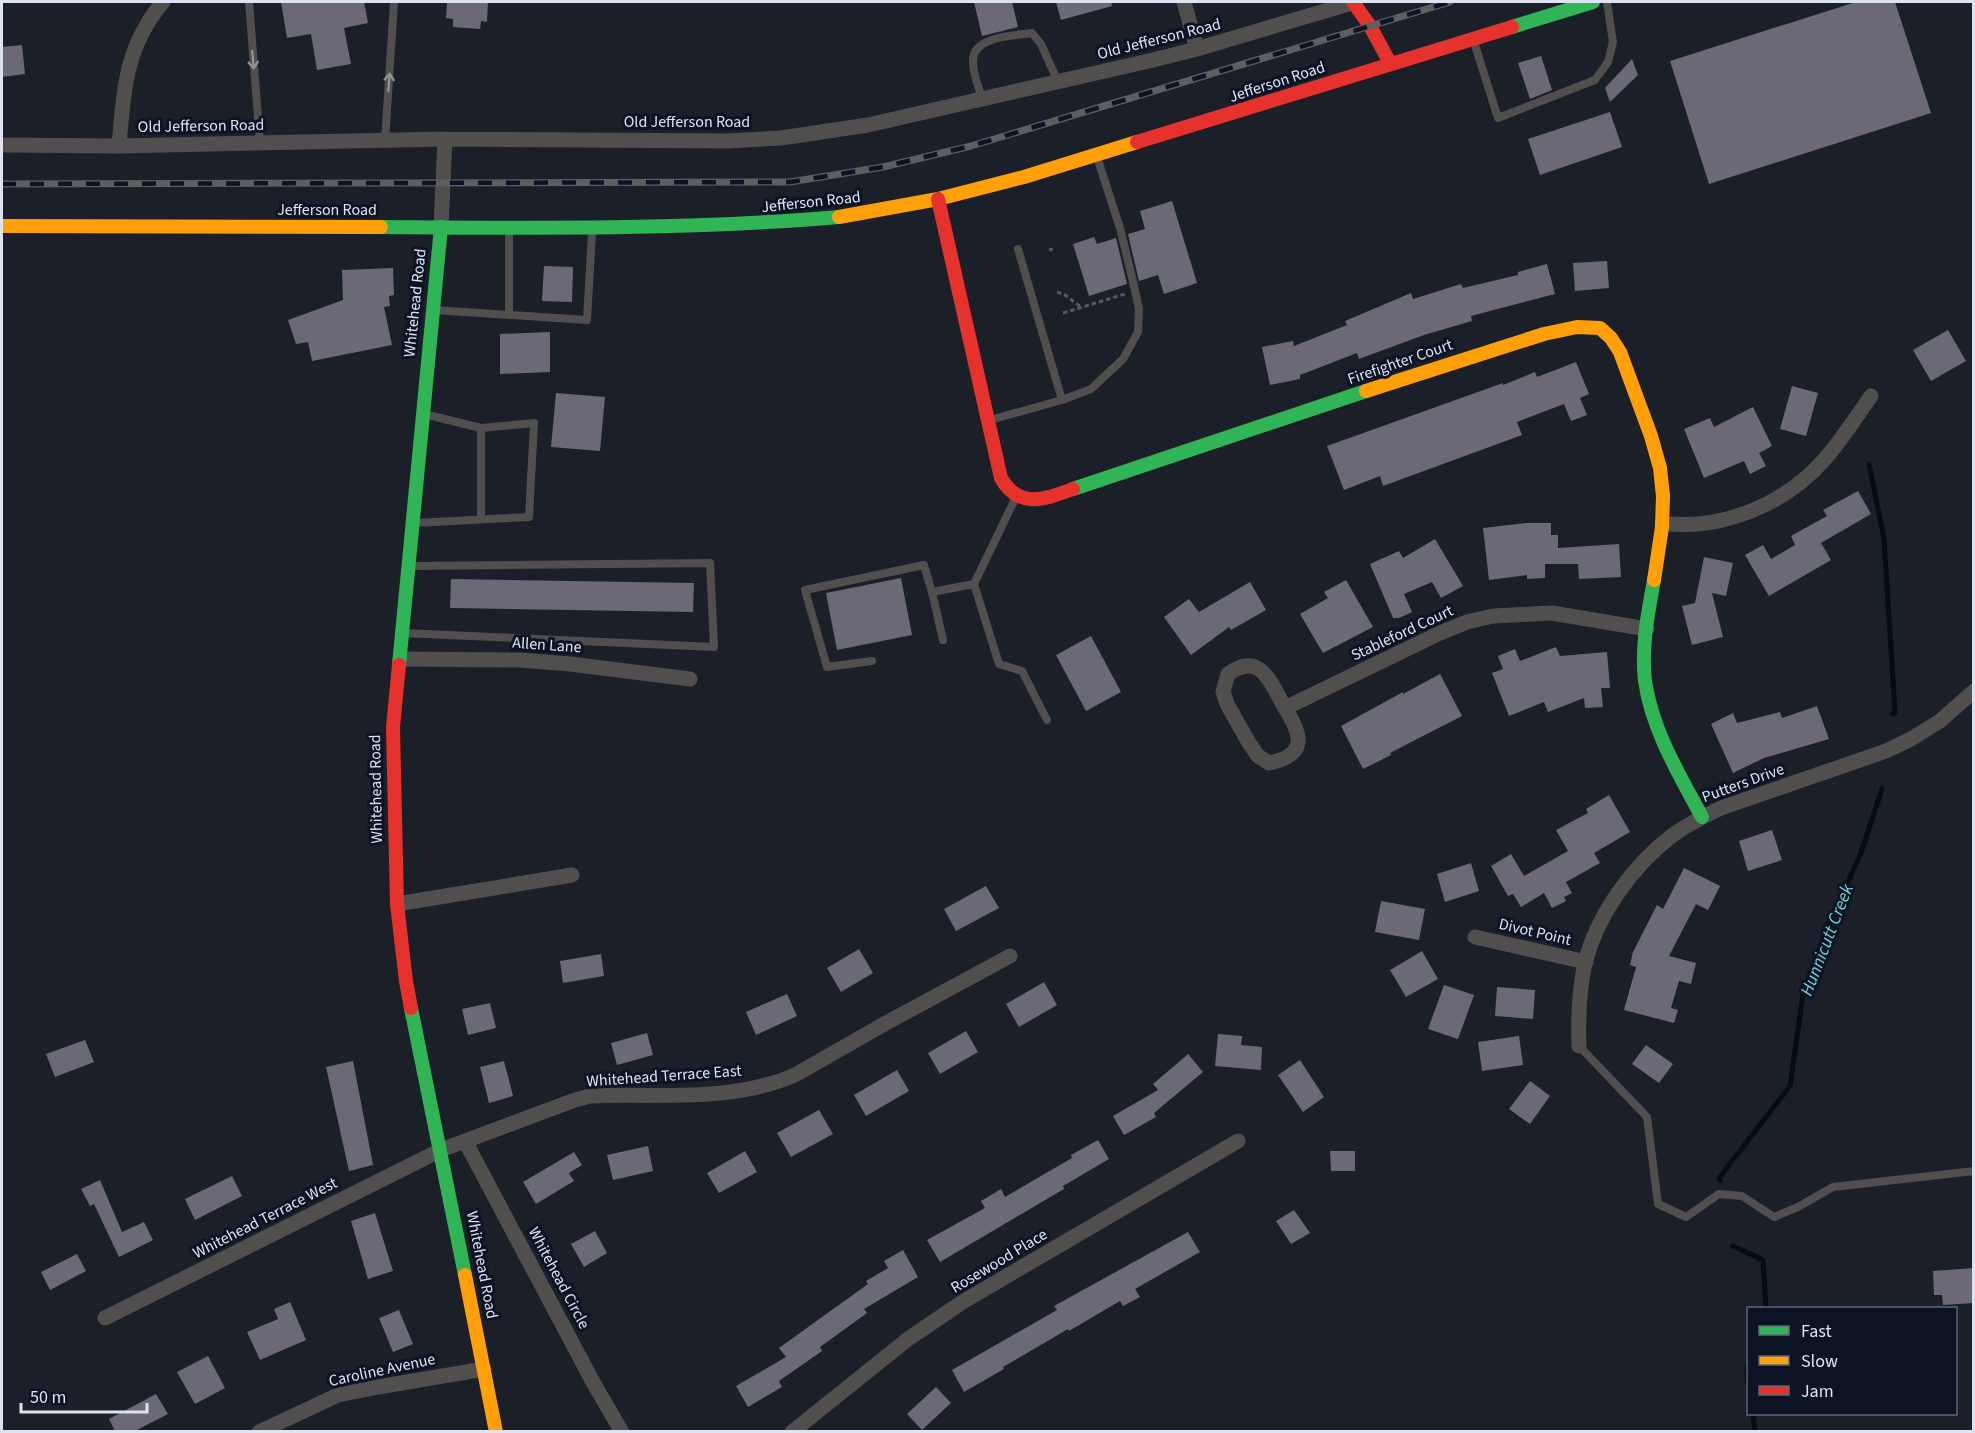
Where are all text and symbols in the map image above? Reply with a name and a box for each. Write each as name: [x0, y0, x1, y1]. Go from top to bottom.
street label: Old Jefferson Road: [1095, 13, 1223, 65]
one-way arrow: [248, 49, 259, 69]
street label: Jefferson Road: [1226, 56, 1328, 108]
one-way arrow: [384, 73, 395, 93]
street label: Old Jefferson Road: [624, 111, 750, 133]
street label: Old Jefferson Road: [138, 114, 264, 138]
street label: Jefferson Road: [760, 186, 862, 218]
street label: Jefferson Road: [277, 199, 377, 221]
street label: Whitehead Road: [398, 248, 432, 358]
street label: Firefighter Court: [1344, 334, 1456, 390]
street label: Stableford Court: [1347, 599, 1457, 666]
street label: Allen Lane: [512, 632, 582, 658]
street label: Whitehead Road: [364, 734, 388, 844]
street label: Putters Drive: [1699, 758, 1787, 808]
water label: Hunnicutt Creek: [1794, 880, 1860, 1000]
street label: Divot Point: [1497, 913, 1574, 951]
street label: Whitehead Terrace East: [586, 1060, 743, 1092]
street label: Whitehead Terrace West: [189, 1172, 342, 1264]
street label: Whitehead Road: [461, 1209, 503, 1321]
street label: Whitehead Circle: [523, 1223, 595, 1333]
street label: Rosewood Place: [946, 1223, 1052, 1299]
legend: [1747, 1307, 1957, 1415]
text: Fast: [1801, 1319, 1832, 1344]
street label: Caroline Avenue: [327, 1348, 437, 1392]
text: Slow: [1801, 1349, 1838, 1374]
scale bar: [21, 1376, 147, 1414]
text: Jam: [1801, 1379, 1834, 1404]
text: 50 m: [30, 1385, 66, 1410]

